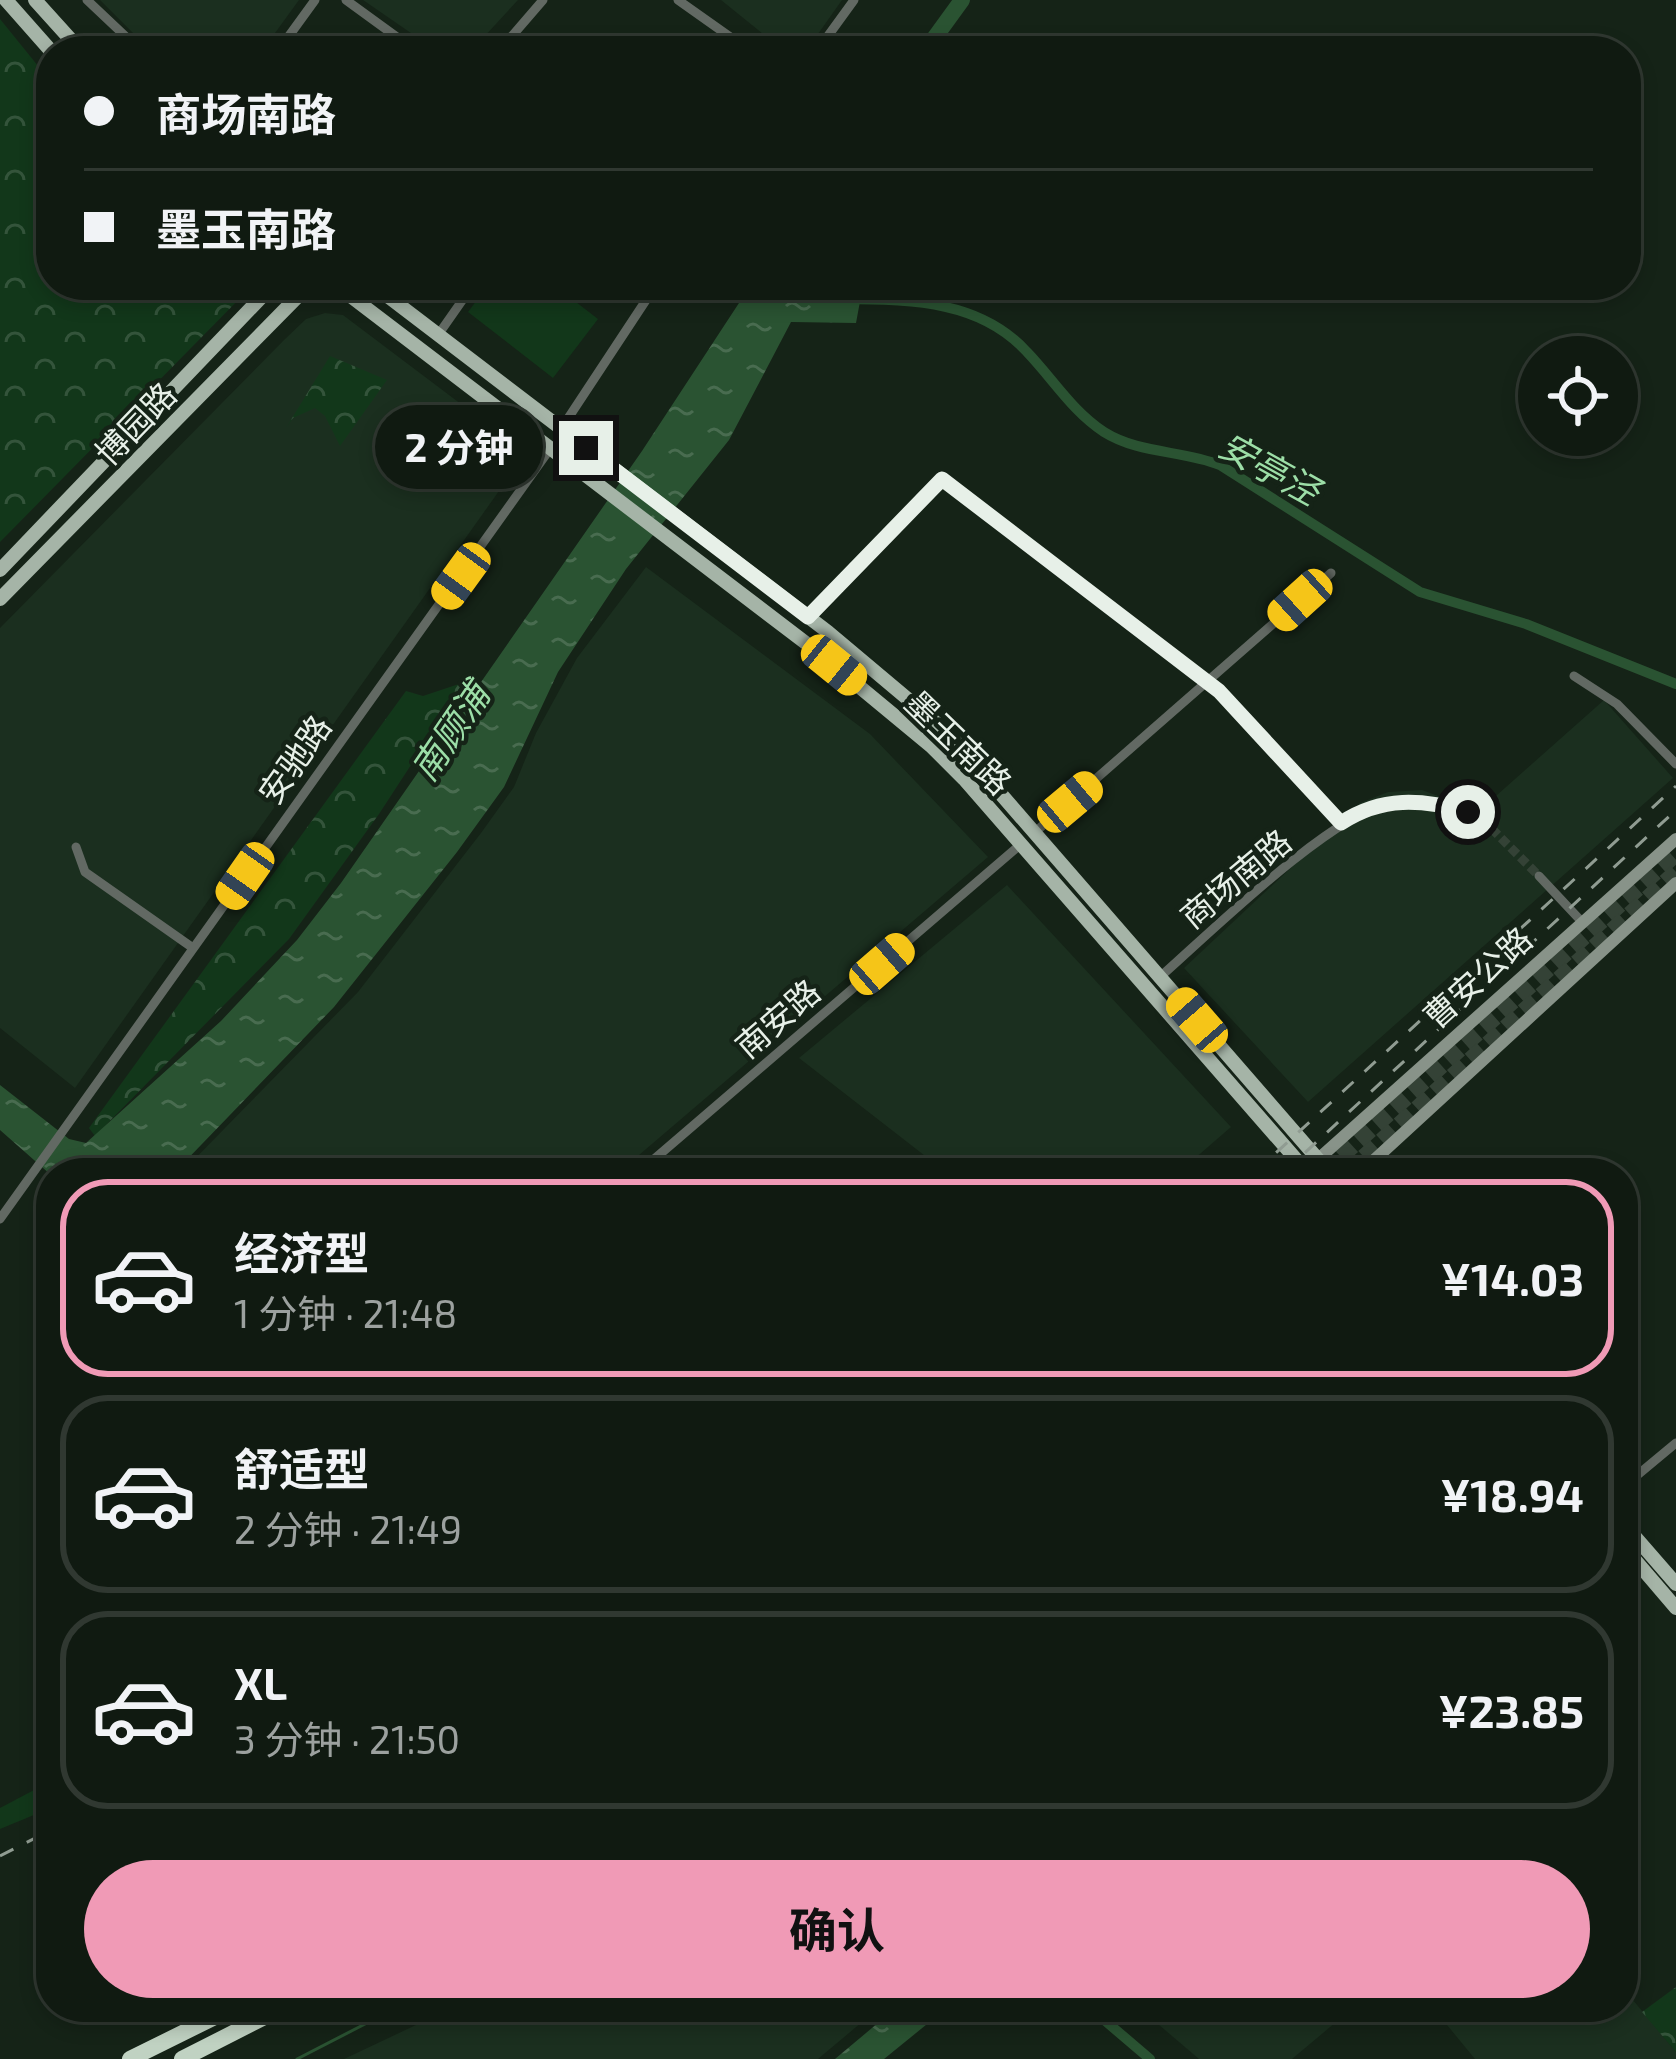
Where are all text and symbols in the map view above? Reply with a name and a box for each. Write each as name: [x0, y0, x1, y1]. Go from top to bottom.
text: 商场南路: [156, 86, 336, 140]
text: 墨玉南路: [156, 201, 336, 255]
map controls: [1518, 336, 1638, 456]
button: locate: [1518, 336, 1638, 456]
street label: 博园路: [86, 373, 184, 473]
callout: 2 分钟: [376, 406, 544, 490]
route end: [559, 421, 613, 475]
water label: 安亭泾: [1212, 422, 1330, 513]
text: 2 分钟: [404, 423, 514, 470]
car: [425, 536, 497, 616]
car: [1261, 563, 1339, 637]
car: [795, 628, 873, 702]
water label: 南顾浦: [401, 670, 500, 788]
street label: 墨玉南路: [898, 682, 1020, 802]
street label: 安驰路: [249, 707, 339, 811]
car: [1031, 765, 1109, 839]
route start: [1441, 785, 1495, 839]
street label: 商场南路: [1172, 820, 1298, 936]
car: [210, 836, 280, 916]
street label: 曹安公路: [1415, 918, 1539, 1036]
car: [843, 927, 921, 1001]
street label: 南安路: [727, 970, 827, 1066]
car: [1160, 981, 1234, 1059]
icon: car: [90, 1224, 198, 1332]
text: 经济型: [234, 1225, 369, 1279]
text: ¥14.03: [1441, 1251, 1584, 1305]
text: 1 分钟 · 21:48: [234, 1289, 457, 1336]
icon: car: [90, 1440, 198, 1548]
text: 舒适型: [234, 1441, 369, 1495]
text: ¥18.94: [1440, 1467, 1584, 1521]
text: 2 分钟 · 21:49: [234, 1505, 462, 1552]
text: XL: [234, 1655, 287, 1709]
icon: car: [90, 1656, 198, 1764]
text: ¥23.85: [1439, 1683, 1584, 1737]
text: 3 分钟 · 21:50: [234, 1715, 460, 1762]
button: 确认: [84, 1860, 1590, 1998]

